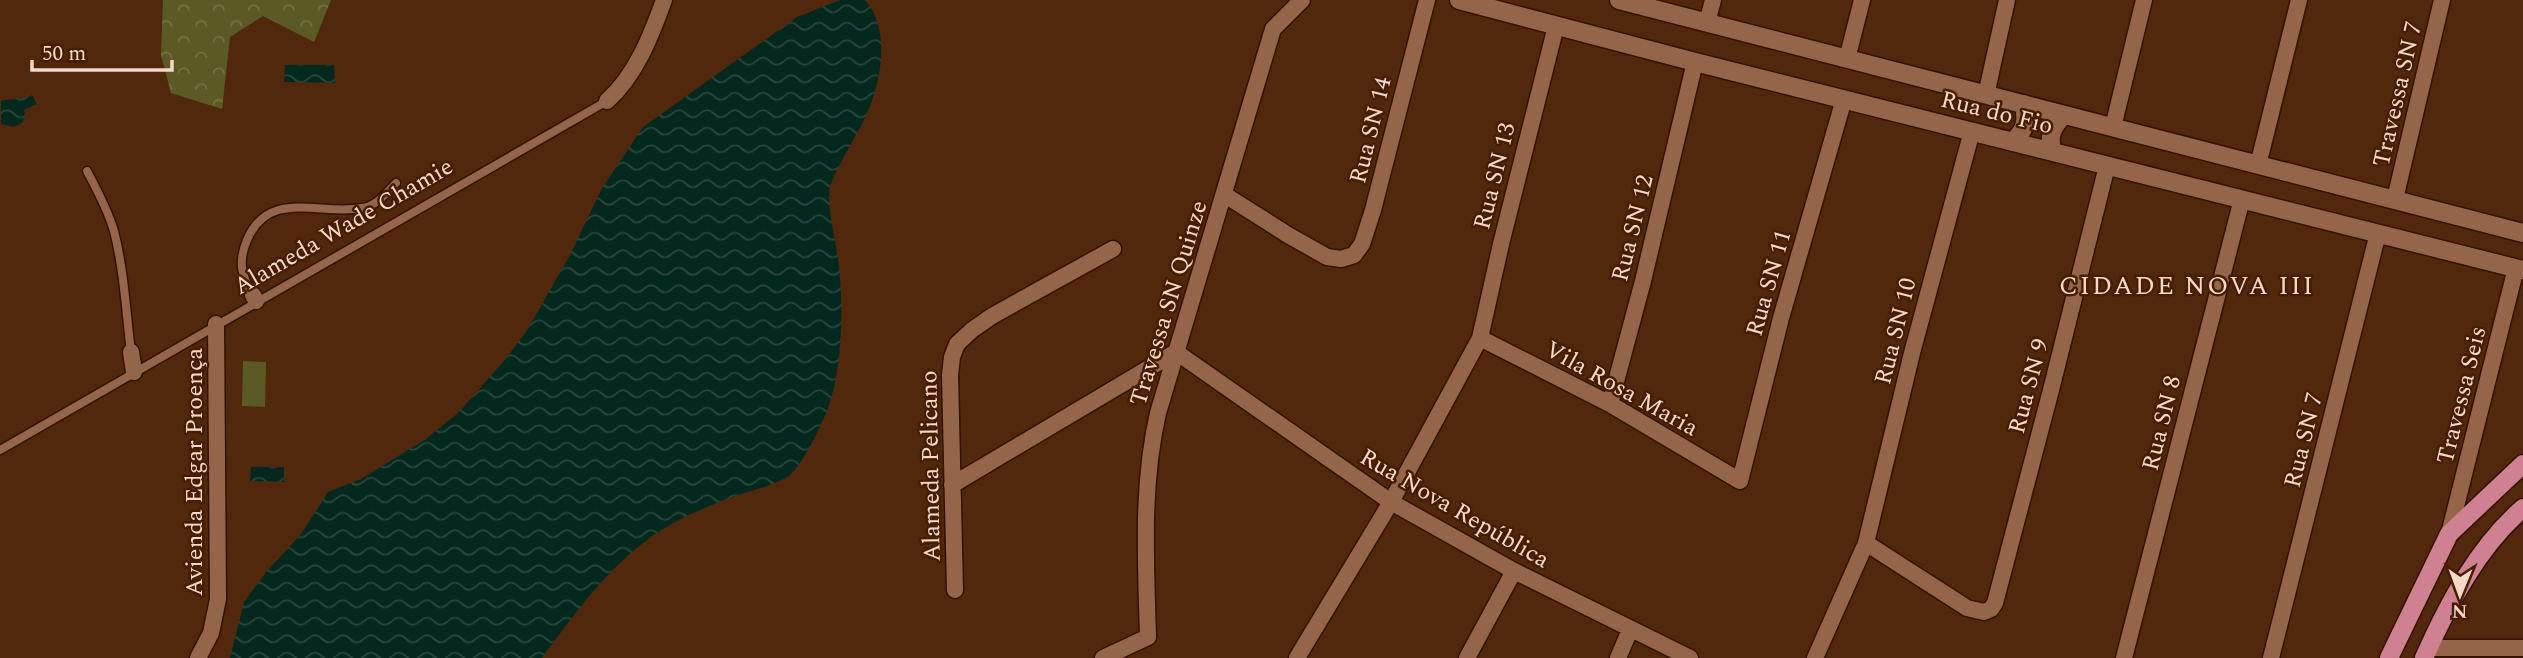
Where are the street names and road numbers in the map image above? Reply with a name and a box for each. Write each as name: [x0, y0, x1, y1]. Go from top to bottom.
street label: Travessa SN 7: [2364, 18, 2432, 170]
street label: Rua SN 14: [1340, 73, 1402, 187]
street label: Rua do Fio: [1937, 82, 2057, 144]
street label: Rua SN 13: [1464, 119, 1526, 233]
street label: Alameda Wade Chamie: [227, 149, 460, 305]
street label: Rua SN 12: [1602, 171, 1664, 285]
street label: Travessa SN Quinze: [1121, 196, 1217, 411]
street label: Rua SN 11: [1737, 226, 1801, 341]
street label: Rua SN 10: [1865, 274, 1927, 388]
street label: Travessa Seis: [2427, 322, 2496, 468]
street label: Vila Rosa Maria: [1538, 332, 1705, 446]
street label: Rua SN 9: [1999, 335, 2059, 438]
street label: Avienda Edgar Proença: [177, 347, 213, 596]
street label: Alameda Pelicano: [911, 370, 951, 562]
street label: Rua SN 8: [2133, 372, 2191, 475]
street label: Rua SN 7: [2275, 389, 2333, 492]
street label: Rua Nova República: [1353, 440, 1556, 578]

